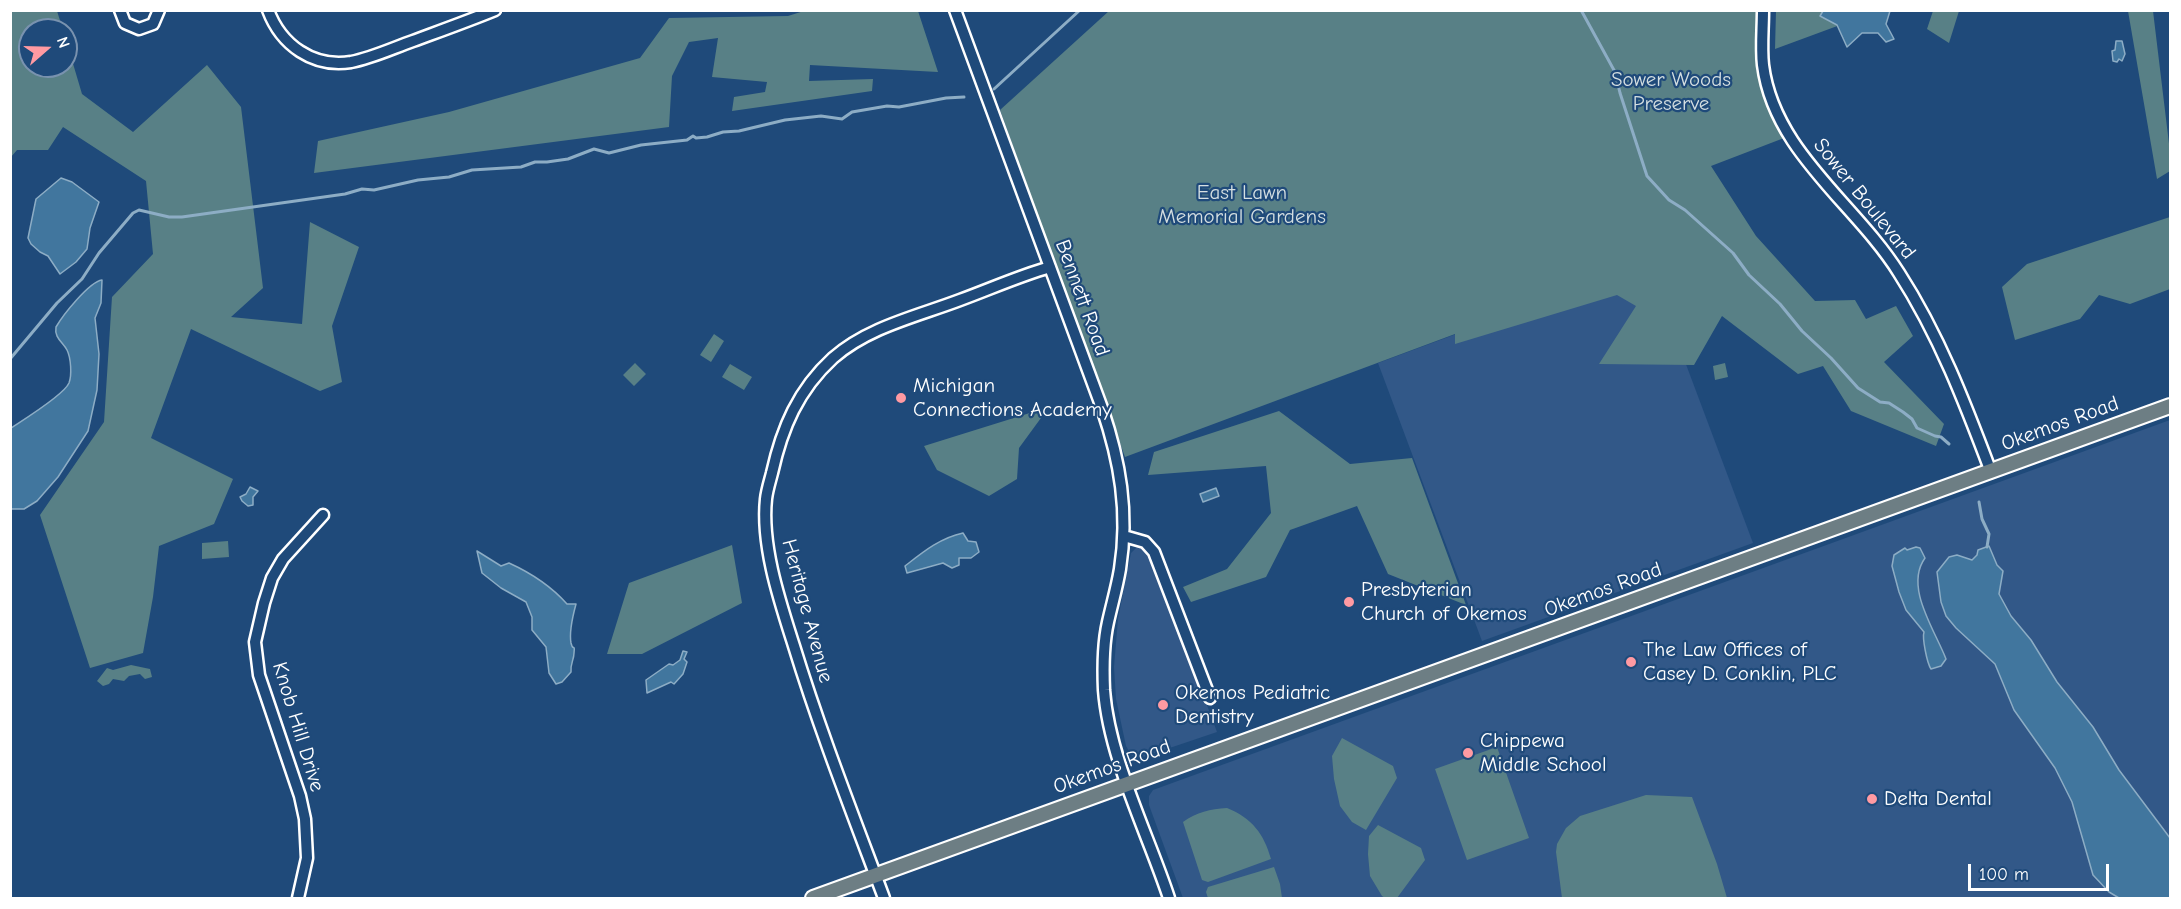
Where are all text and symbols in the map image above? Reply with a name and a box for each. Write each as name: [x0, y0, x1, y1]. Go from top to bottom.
north arrow: [18, 18, 78, 78]
text: N: [53, 35, 73, 51]
park label: Sower Woods Preserve: [1611, 67, 1731, 117]
street label: Sower Boulevard: [1807, 133, 1921, 265]
park label: East Lawn Memorial Gardens: [1158, 180, 1326, 230]
street label: Bennett Road: [1049, 237, 1115, 359]
place label: Michigan Connections Academy: [913, 373, 1112, 423]
marker: Michigan Connections Academy: [894, 391, 908, 405]
street label: Okemos Road: [1998, 391, 2122, 457]
street label: Heritage Avenue: [776, 536, 838, 686]
street label: Okemos Road: [1541, 557, 1665, 623]
place label: Presbyterian Church of Okemos: [1361, 577, 1527, 627]
marker: Presbyterian Church of Okemos: [1342, 595, 1356, 609]
place label: The Law Offices of Casey D. Conklin, PLC: [1643, 637, 1837, 687]
marker: The Law Offices of Casey D. Conklin, PLC: [1624, 655, 1638, 669]
street label: Knob Hill Drive: [266, 659, 330, 795]
place label: Okemos Pediatric Dentistry: [1175, 680, 1330, 730]
marker: Okemos Pediatric Dentistry: [1156, 698, 1170, 712]
place label: Chippewa Middle School: [1480, 728, 1607, 778]
street label: Okemos Road: [1050, 734, 1174, 800]
marker: Chippewa Middle School: [1461, 746, 1475, 760]
place label: Delta Dental: [1884, 786, 1992, 812]
marker: Delta Dental: [1865, 792, 1879, 806]
scale bar: [1971, 852, 2112, 890]
text: 100 m: [1979, 864, 2029, 885]

